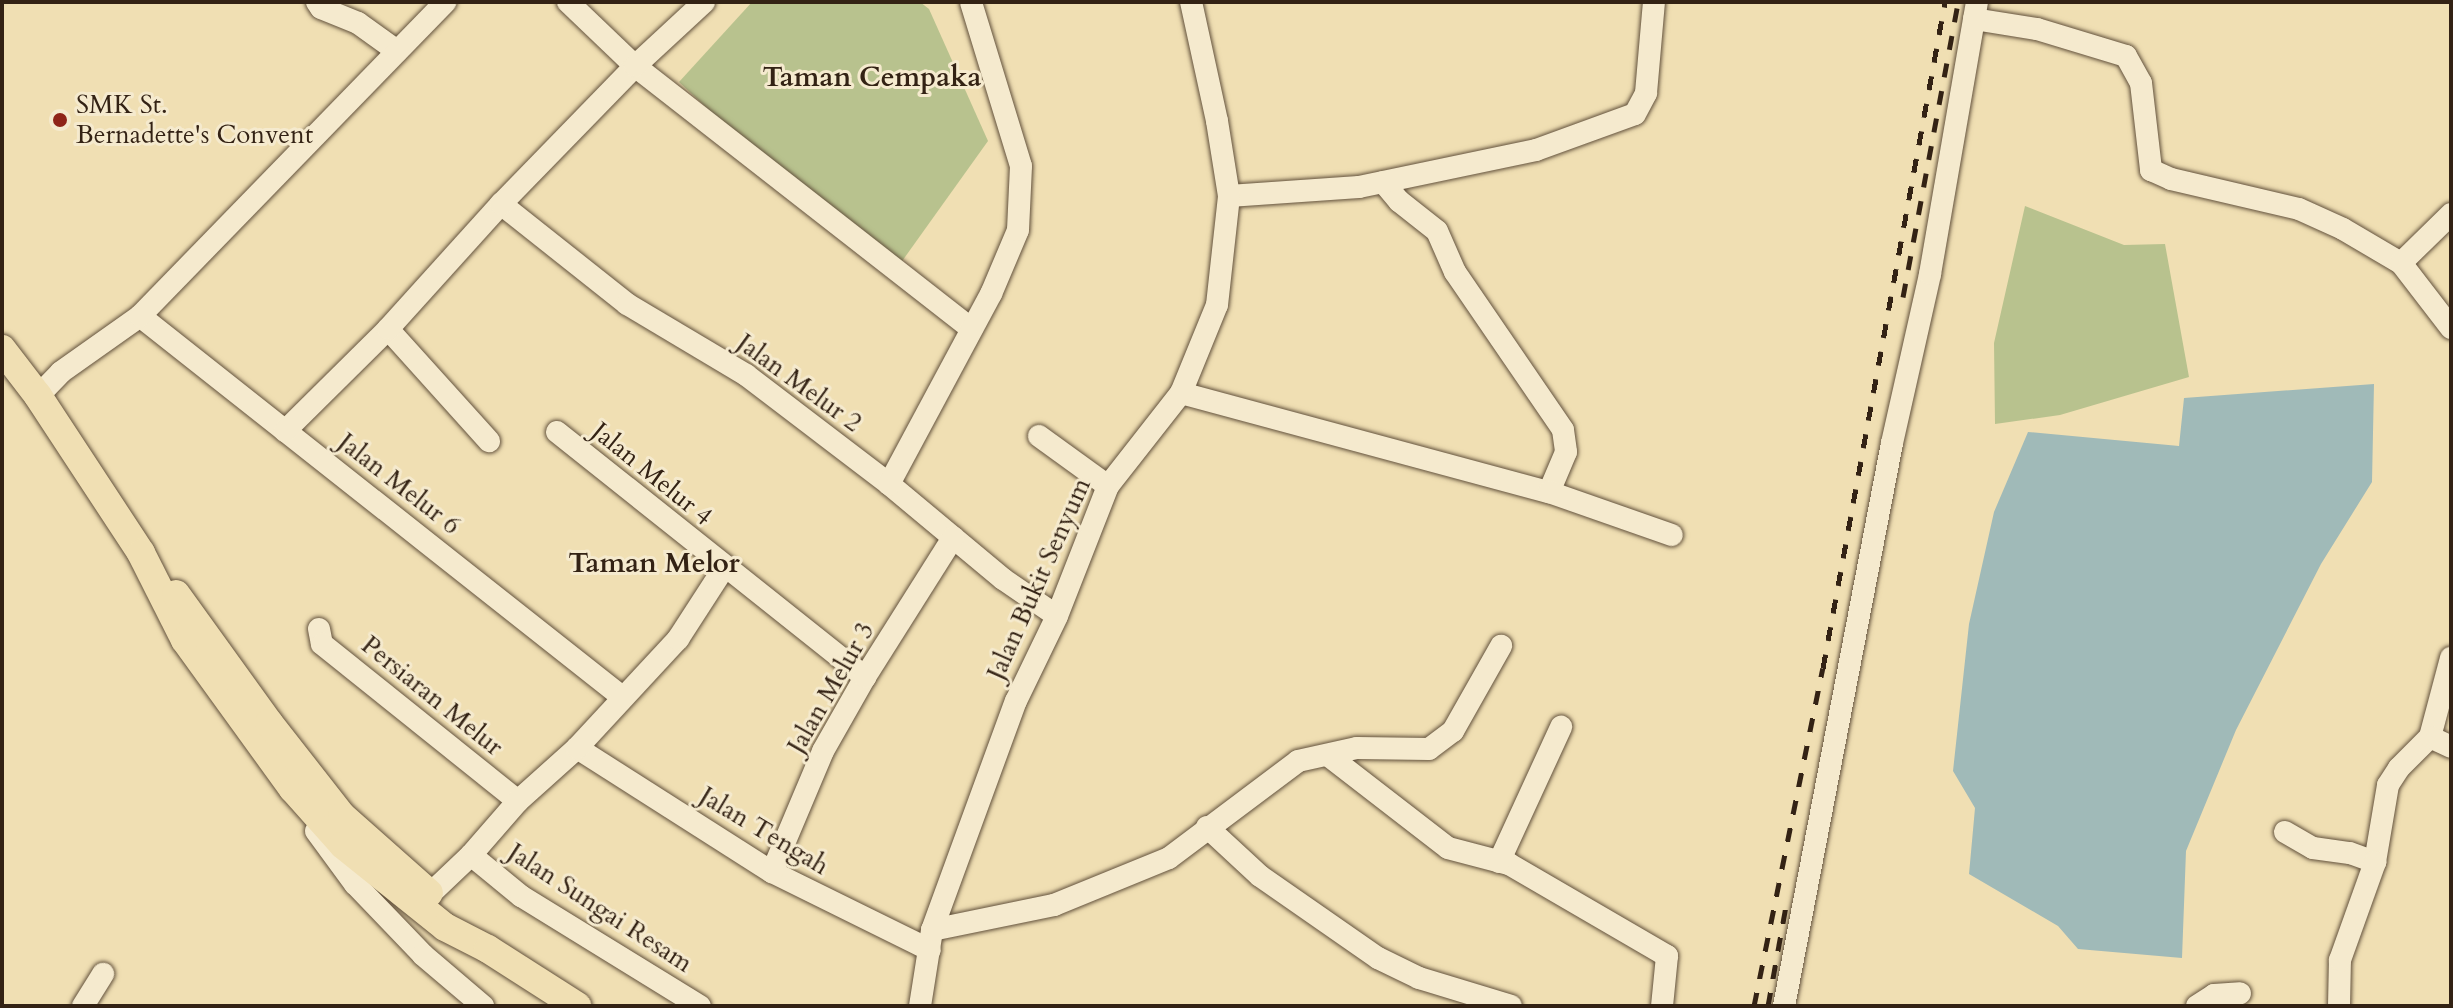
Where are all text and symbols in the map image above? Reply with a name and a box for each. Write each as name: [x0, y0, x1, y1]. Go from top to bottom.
district label: Taman Cempaka: [762, 60, 982, 94]
place label: SMK St. Bernadette's Convent: [76, 89, 313, 150]
marker: SMK St. Bernadette's Convent: [51, 111, 69, 129]
street label: Jalan Melur 2: [731, 327, 867, 439]
street label: Jalan Melur 4: [585, 416, 719, 532]
street label: Jalan Melur 6: [332, 427, 466, 541]
street label: Jalan Bukit Senyum: [980, 473, 1098, 685]
district label: Taman Melor: [568, 546, 740, 580]
street label: Jalan Melur 3: [781, 617, 881, 759]
street label: Persiaran Melur: [355, 629, 509, 763]
street label: Jalan Tengah: [694, 780, 834, 882]
street label: Jalan Sungai Resam: [502, 837, 698, 979]

